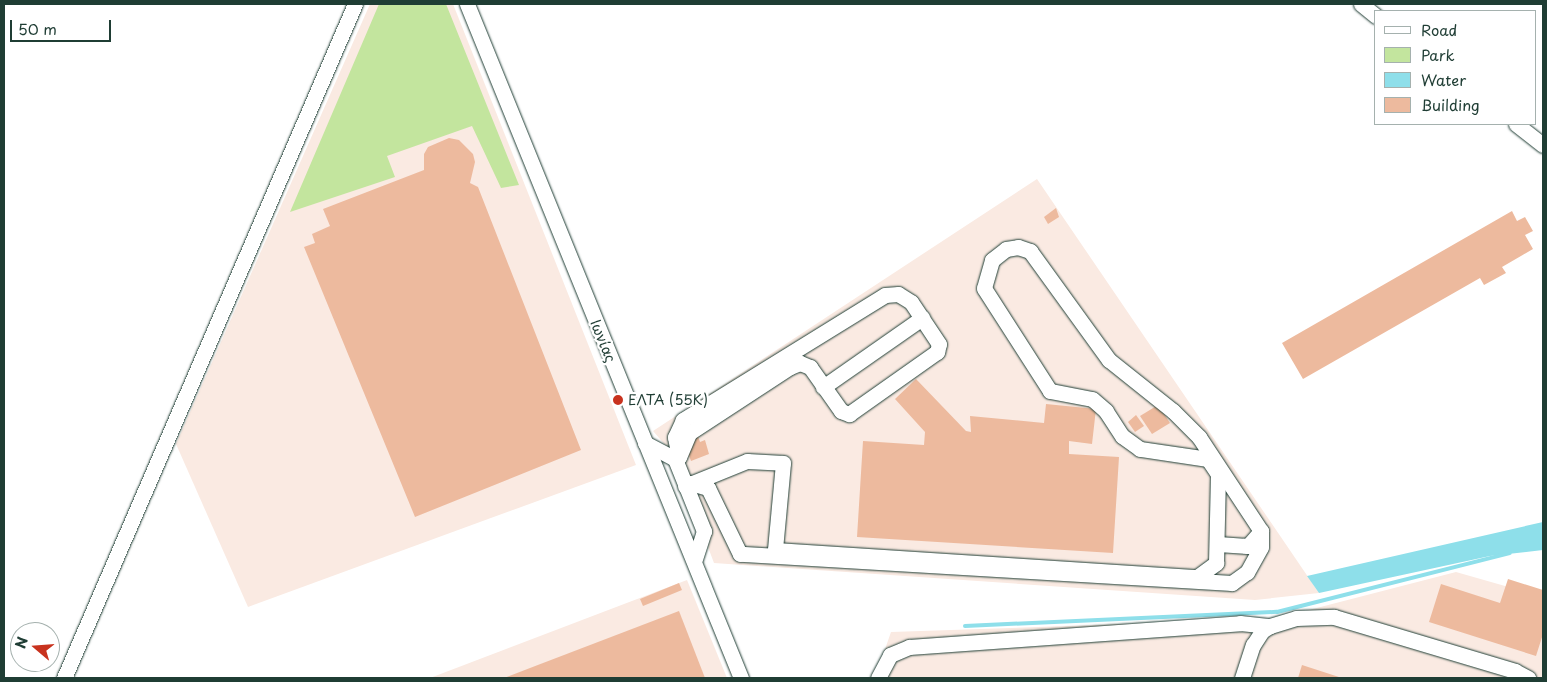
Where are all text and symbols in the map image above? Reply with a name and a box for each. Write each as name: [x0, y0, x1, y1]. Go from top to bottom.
scale bar: [12, 10, 114, 42]
legend: [1374, 10, 1537, 125]
text: 50 m: [18, 17, 57, 40]
text: Road: [1421, 18, 1457, 41]
text: Park: [1421, 43, 1455, 66]
text: Water: [1421, 68, 1466, 91]
text: Building: [1421, 93, 1480, 116]
street label: Ιωνίας: [587, 317, 619, 365]
place label: ΕΛΤΑ (55Κ): [628, 392, 708, 408]
marker: ΕΛΤΑ (55Κ): [612, 394, 624, 406]
north arrow: [10, 622, 60, 672]
text: N: [10, 634, 33, 651]

